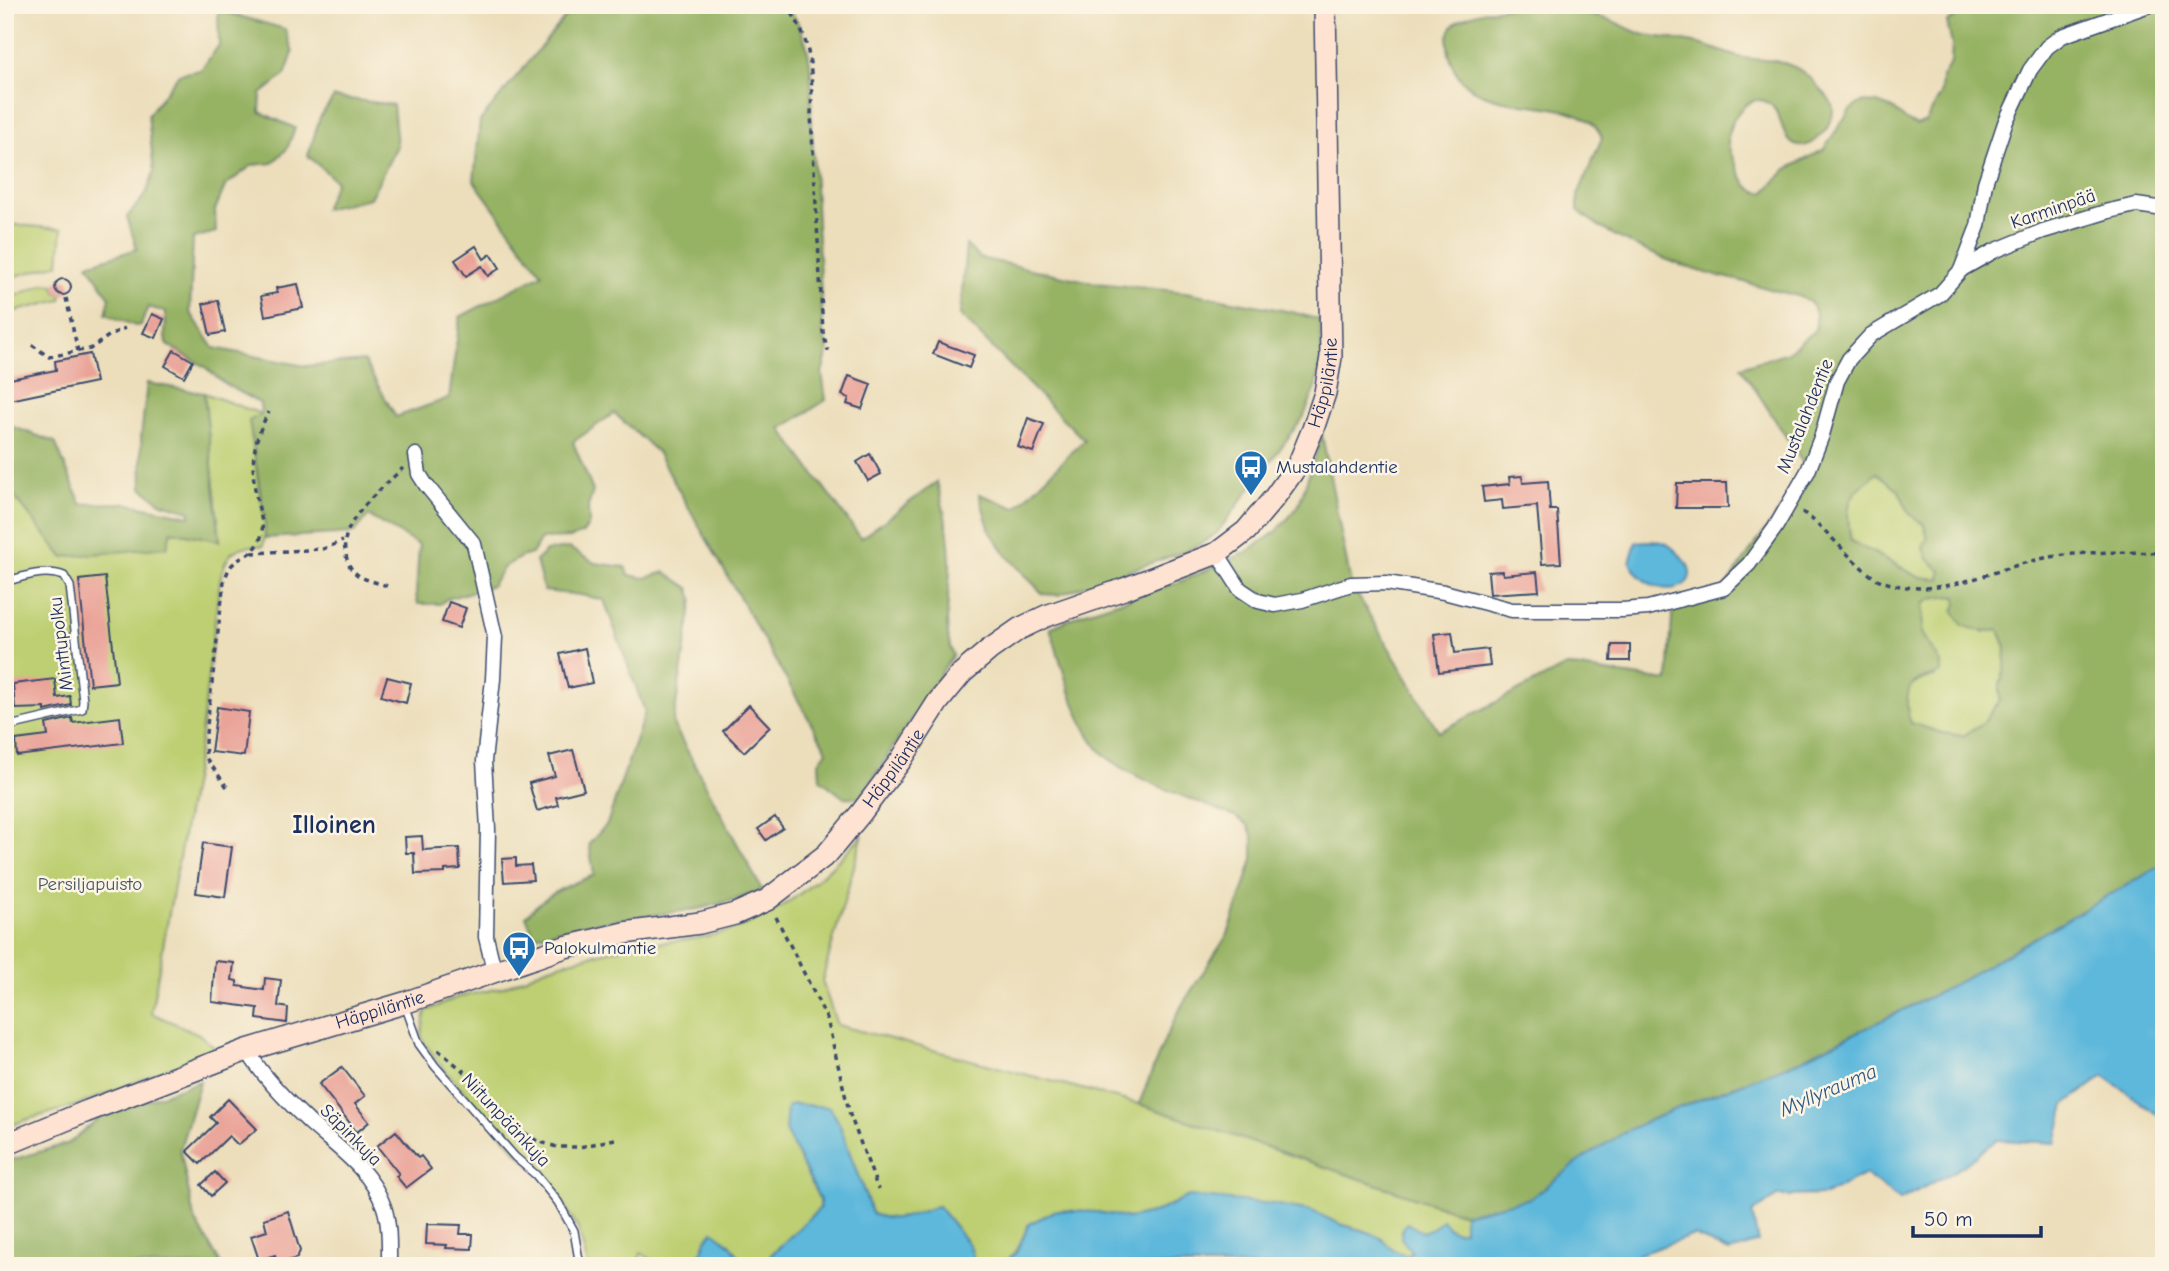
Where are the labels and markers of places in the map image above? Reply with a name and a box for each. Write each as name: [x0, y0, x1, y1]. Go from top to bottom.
bus stop icon: Mustalahdentie: [1232, 448, 1270, 497]
place label: Mustalahdentie: [1276, 456, 1398, 478]
bus stop icon: Palokulmantie: [500, 929, 538, 978]
place label: Palokulmantie: [544, 937, 656, 959]

